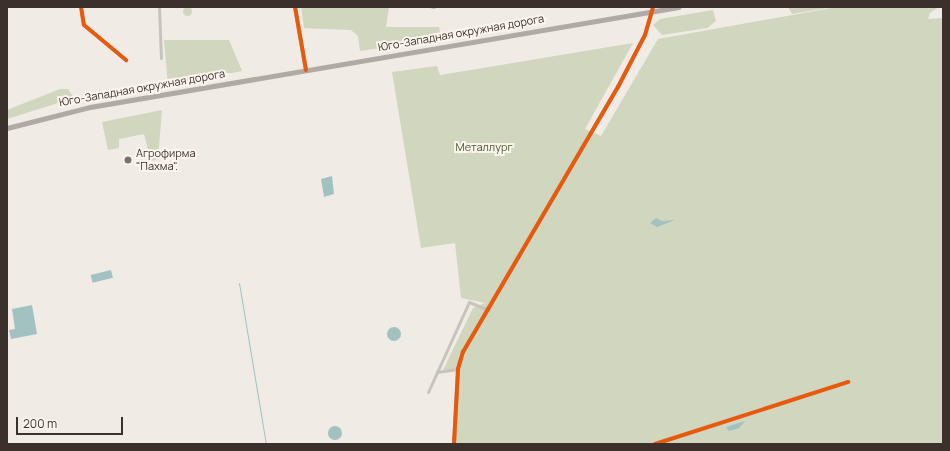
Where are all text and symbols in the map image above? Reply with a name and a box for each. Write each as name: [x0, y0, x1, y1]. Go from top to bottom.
street label: Юго-Западная окружная дорога: [377, 12, 545, 54]
street label: Юго-Западная окружная дорога: [58, 67, 226, 109]
park label: Металлург: [455, 140, 513, 154]
place label: Агрофирма "Пахма".: [136, 147, 196, 173]
marker: Агрофирма "Пахма".: [123, 155, 133, 165]
scale bar: [18, 409, 125, 435]
text: 200 m: [23, 415, 57, 432]

